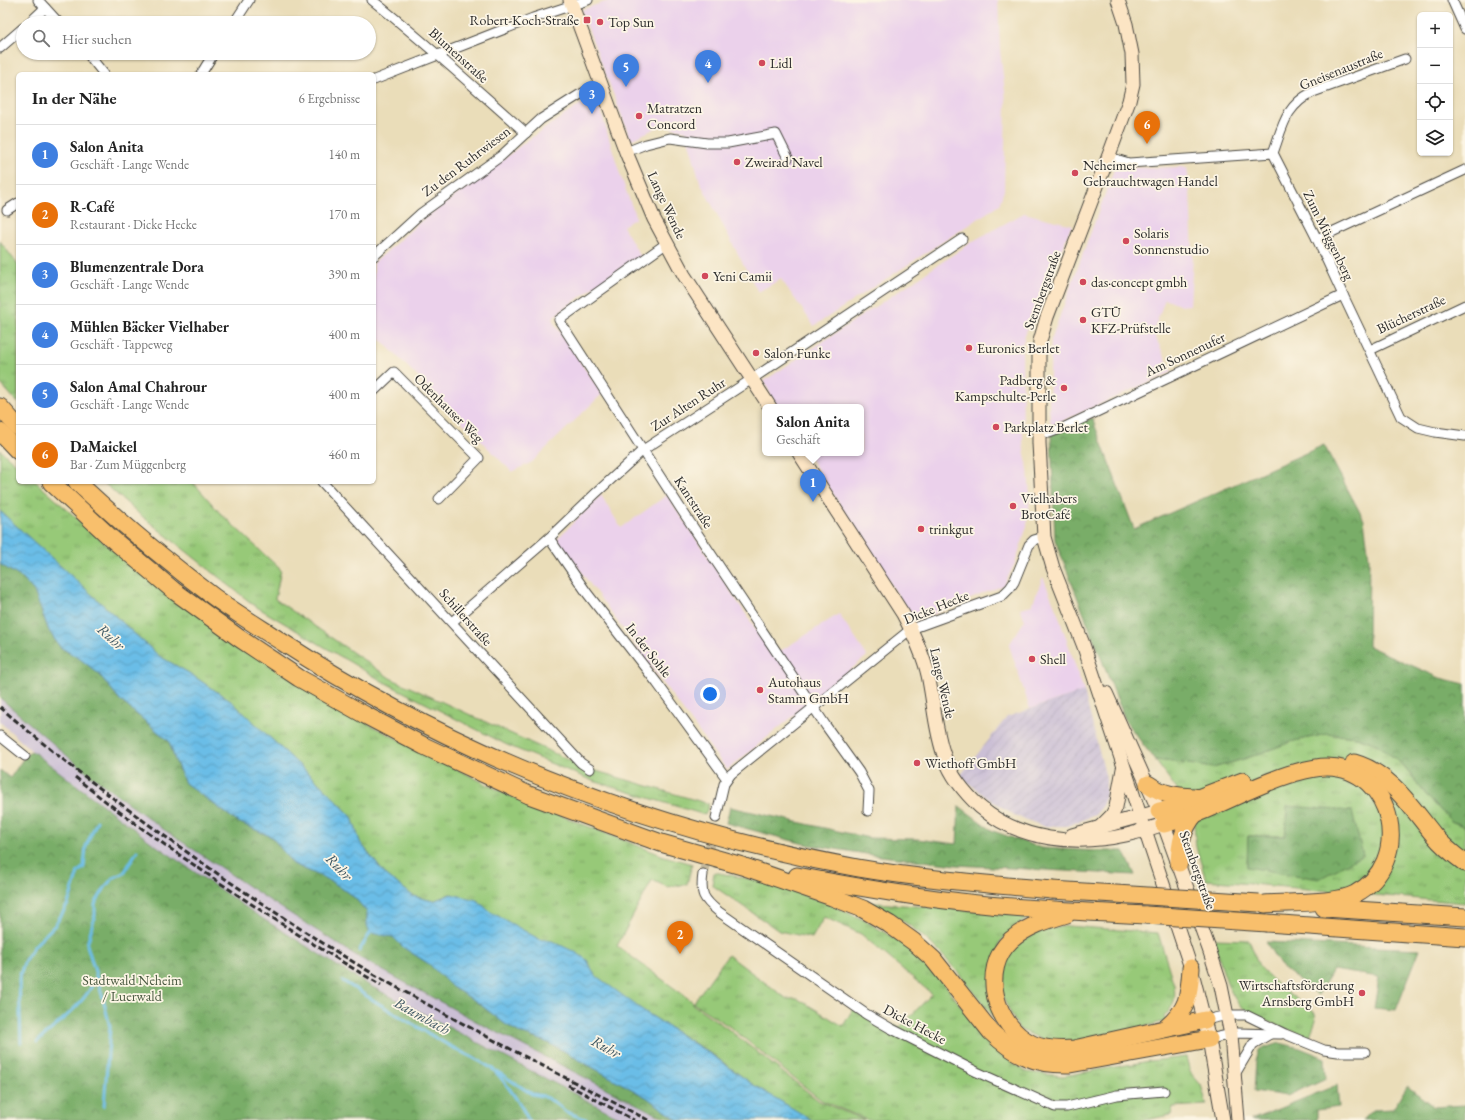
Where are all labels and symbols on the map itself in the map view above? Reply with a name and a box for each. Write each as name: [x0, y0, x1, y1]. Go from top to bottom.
place label: Robert-Koch-Straße: [470, 11, 580, 29]
place label: Top Sun: [608, 13, 655, 31]
marker: Robert-Koch-Straße: [582, 15, 592, 25]
marker: Top Sun: [595, 17, 605, 27]
street label: Blumenstraße: [425, 23, 493, 87]
street label: Gneisenaustraße: [1297, 44, 1386, 94]
pin: 4: [695, 50, 721, 83]
pin: 5: [613, 54, 639, 87]
place label: Lidl: [770, 54, 793, 72]
marker: Lidl: [757, 58, 767, 68]
pin: 3: [579, 81, 605, 114]
place label: Matratzen Concord: [647, 99, 703, 133]
marker: Matratzen Concord: [634, 111, 644, 121]
pin: 6: [1134, 111, 1160, 144]
street label: Zu den Ruhrwiesen: [418, 121, 514, 200]
place label: Zweirad Navel: [745, 153, 823, 171]
place label: Neheimer Gebrauchtwagen Handel: [1083, 156, 1218, 190]
marker: Zweirad Navel: [732, 157, 742, 167]
street label: Lange Wende: [644, 168, 691, 242]
marker: Neheimer Gebrauchtwagen Handel: [1070, 168, 1080, 178]
street label: Zum Müggenberg: [1299, 187, 1359, 284]
place label: Solaris Sonnenstudio: [1134, 224, 1209, 258]
marker: Solaris Sonnenstudio: [1121, 236, 1131, 246]
street label: Stembergstraße: [1019, 248, 1065, 332]
place label: Yeni Camii: [713, 267, 773, 285]
marker: Yeni Camii: [700, 271, 710, 281]
place label: das·concept gmbh: [1091, 273, 1187, 291]
marker: das·concept gmbh: [1078, 277, 1088, 287]
street label: Blücherstraße: [1374, 290, 1449, 338]
place label: GTÜ KFZ-Prüfstelle: [1091, 303, 1171, 337]
marker: GTÜ KFZ-Prüfstelle: [1078, 315, 1088, 325]
street label: Am Sonnenufer: [1141, 328, 1228, 381]
place label: Euronics Berlet: [977, 339, 1060, 357]
marker: Euronics Berlet: [964, 343, 974, 353]
place label: Salon Funke: [764, 344, 831, 362]
marker: Salon Funke: [751, 348, 761, 358]
street label: Odenhauser Weg: [410, 369, 488, 447]
place label: Padberg & Kampschulte-Perle: [955, 371, 1057, 405]
street label: Zur Alten Ruhr: [647, 373, 729, 435]
marker: Padberg & Kampschulte-Perle: [1059, 383, 1069, 393]
place label: Parkplatz Berlet: [1004, 418, 1089, 436]
marker: Parkplatz Berlet: [991, 422, 1001, 432]
pin: 1: [800, 469, 826, 502]
street label: Kantstraße: [670, 473, 718, 532]
place label: Vielhabers BrotCafé: [1021, 489, 1078, 523]
marker: Vielhabers BrotCafé: [1008, 501, 1018, 511]
place label: trinkgut: [929, 520, 974, 538]
marker: trinkgut: [916, 524, 926, 534]
street label: Schillerstraße: [435, 584, 497, 650]
street label: Dicke Hecke: [901, 586, 972, 628]
water label: Ruhr: [94, 619, 130, 655]
street label: In der Sohle: [622, 619, 676, 681]
street label: Lange Wende: [926, 646, 960, 721]
place label: Shell: [1040, 650, 1067, 668]
marker: Shell: [1027, 654, 1037, 664]
place label: Autohaus Stamm GmbH: [767, 673, 849, 707]
your location: [700, 684, 720, 704]
marker: Autohaus Stamm GmbH: [755, 685, 765, 695]
place label: Wiethoff GmbH: [925, 754, 1016, 772]
marker: Wiethoff GmbH: [912, 758, 922, 768]
street label: Stembergstraße: [1175, 828, 1221, 912]
water label: Ruhr: [322, 849, 358, 885]
pin: 2: [667, 921, 693, 954]
park label: Stadtwald Neheim / Luerwald: [82, 971, 182, 1005]
place label: Wirtschaftsförderung Arnsberg GmbH: [1239, 976, 1355, 1010]
marker: Wirtschaftsförderung Arnsberg GmbH: [1357, 988, 1367, 998]
water label: Baumbach: [390, 992, 454, 1039]
street label: Dicke Hecke: [880, 1000, 950, 1048]
water label: Ruhr: [588, 1031, 625, 1063]

